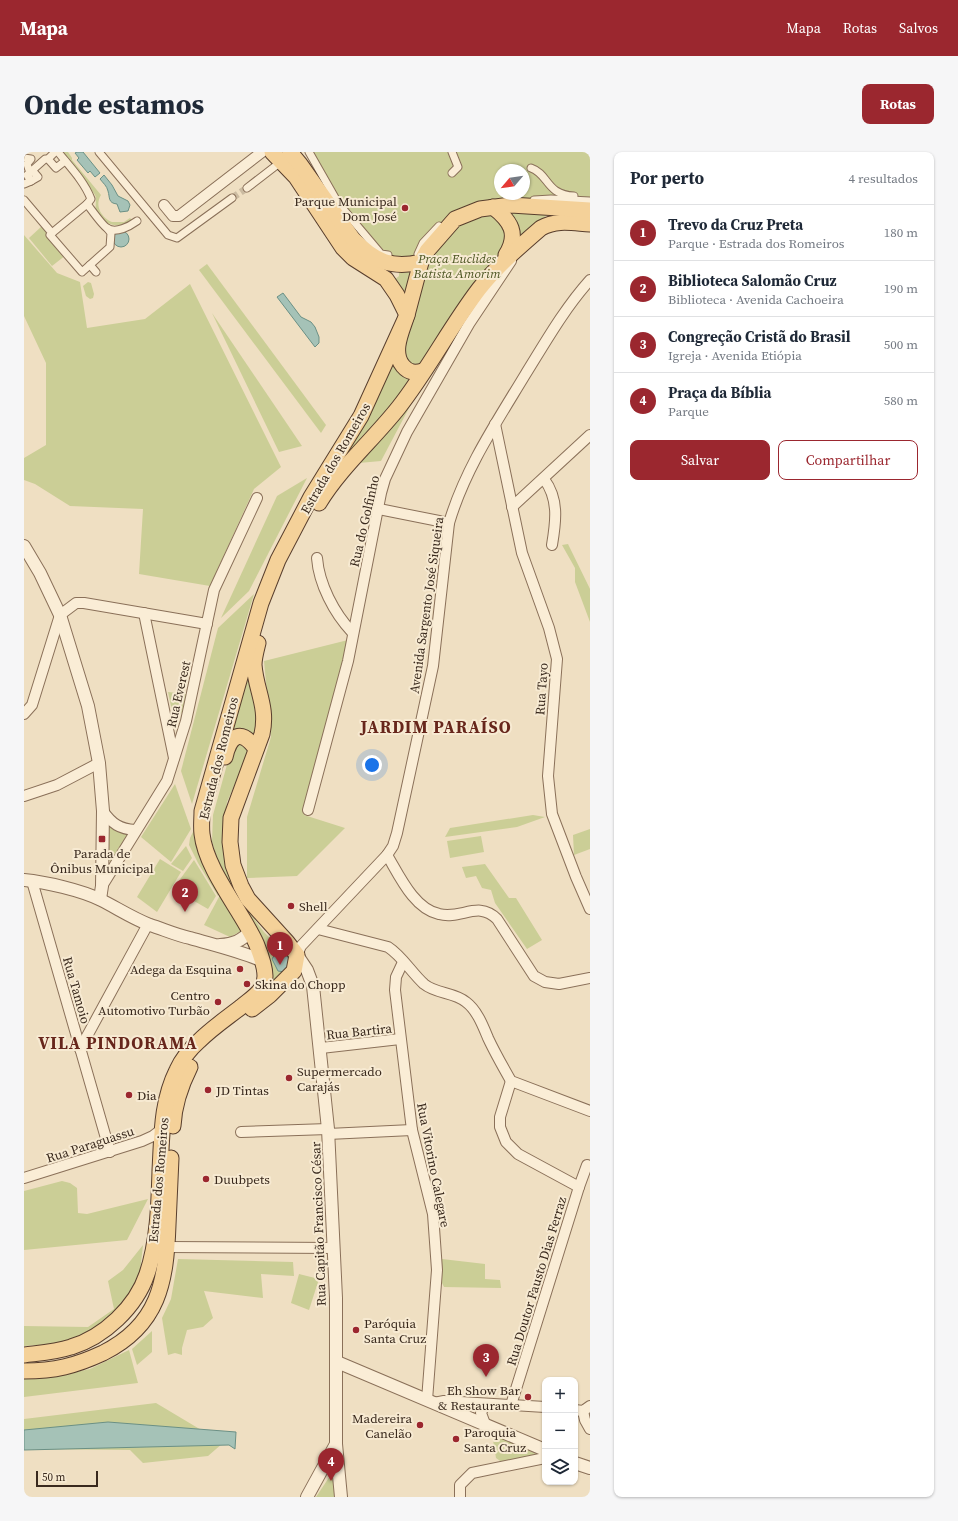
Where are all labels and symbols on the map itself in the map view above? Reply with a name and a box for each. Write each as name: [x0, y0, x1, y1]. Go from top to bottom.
north arrow: [494, 164, 530, 200]
place label: Parque Municipal Dom José: [294, 193, 397, 225]
marker: Parque Municipal Dom José: [400, 203, 410, 213]
park label: Praça Euclides Batista Amorim: [412, 250, 501, 282]
street label: Estrada dos Romeiros: [297, 399, 374, 517]
street label: Rua do Golfinho: [346, 474, 383, 569]
street label: Avenida Sargento José Siqueira: [406, 515, 447, 694]
street label: Rua Everest: [163, 658, 195, 729]
street label: Rua Tayo: [531, 662, 552, 716]
street label: Estrada dos Romeiros: [195, 695, 242, 821]
district label: JARDIM PARAÍSO: [359, 715, 512, 739]
your location: [362, 755, 382, 775]
marker: Parada de Ônibus Municipal: [97, 834, 107, 844]
place label: Parada de Ônibus Municipal: [50, 845, 154, 877]
pin: 2: [172, 879, 198, 912]
place label: Shell: [299, 898, 328, 915]
marker: Shell: [286, 901, 296, 911]
pin: 1: [267, 932, 293, 965]
street label: Rua Tamoio: [59, 955, 94, 1026]
place label: Adega da Esquina: [130, 961, 232, 978]
marker: Adega da Esquina: [235, 964, 245, 974]
place label: Skina do Chopp: [255, 976, 346, 993]
marker: Skina do Chopp: [242, 979, 252, 989]
place label: Centro Automotivo Turbão: [98, 987, 210, 1019]
marker: Centro Automotivo Turbão: [213, 997, 223, 1007]
street label: Rua Bartira: [325, 1020, 393, 1043]
district label: VILA PINDORAMA: [38, 1031, 198, 1055]
place label: Supermercado Carajás: [297, 1063, 382, 1095]
marker: Supermercado Carajás: [284, 1073, 294, 1083]
place label: JD Tintas: [215, 1082, 269, 1099]
marker: JD Tintas: [203, 1085, 213, 1095]
place label: Dia: [137, 1087, 157, 1104]
marker: Dia: [124, 1090, 134, 1100]
street label: Rua Vitorino Calegare: [413, 1101, 454, 1229]
street label: Estrada dos Romeiros: [145, 1116, 172, 1243]
street label: Rua Paraguassu: [44, 1122, 137, 1167]
street label: Rua Capitão Francisco César: [307, 1141, 330, 1306]
place label: Duubpets: [214, 1171, 270, 1188]
marker: Duubpets: [201, 1174, 211, 1184]
street label: Rua Doutor Fausto Dias Ferraz: [503, 1194, 570, 1368]
place label: Paróquia Santa Cruz: [364, 1315, 426, 1347]
marker: Paróquia Santa Cruz: [351, 1325, 361, 1335]
pin: 3: [473, 1344, 499, 1377]
place label: Eh Show Bar & Restaurante: [438, 1382, 520, 1414]
marker: Eh Show Bar & Restaurante: [523, 1392, 533, 1402]
place label: Madereira Canelão: [352, 1410, 412, 1442]
marker: Madereira Canelão: [415, 1420, 425, 1430]
place label: Paroquia Santa Cruz: [464, 1424, 526, 1456]
marker: Paroquia Santa Cruz: [451, 1434, 461, 1444]
pin: 4: [318, 1448, 344, 1481]
scale bar: [36, 1469, 98, 1488]

